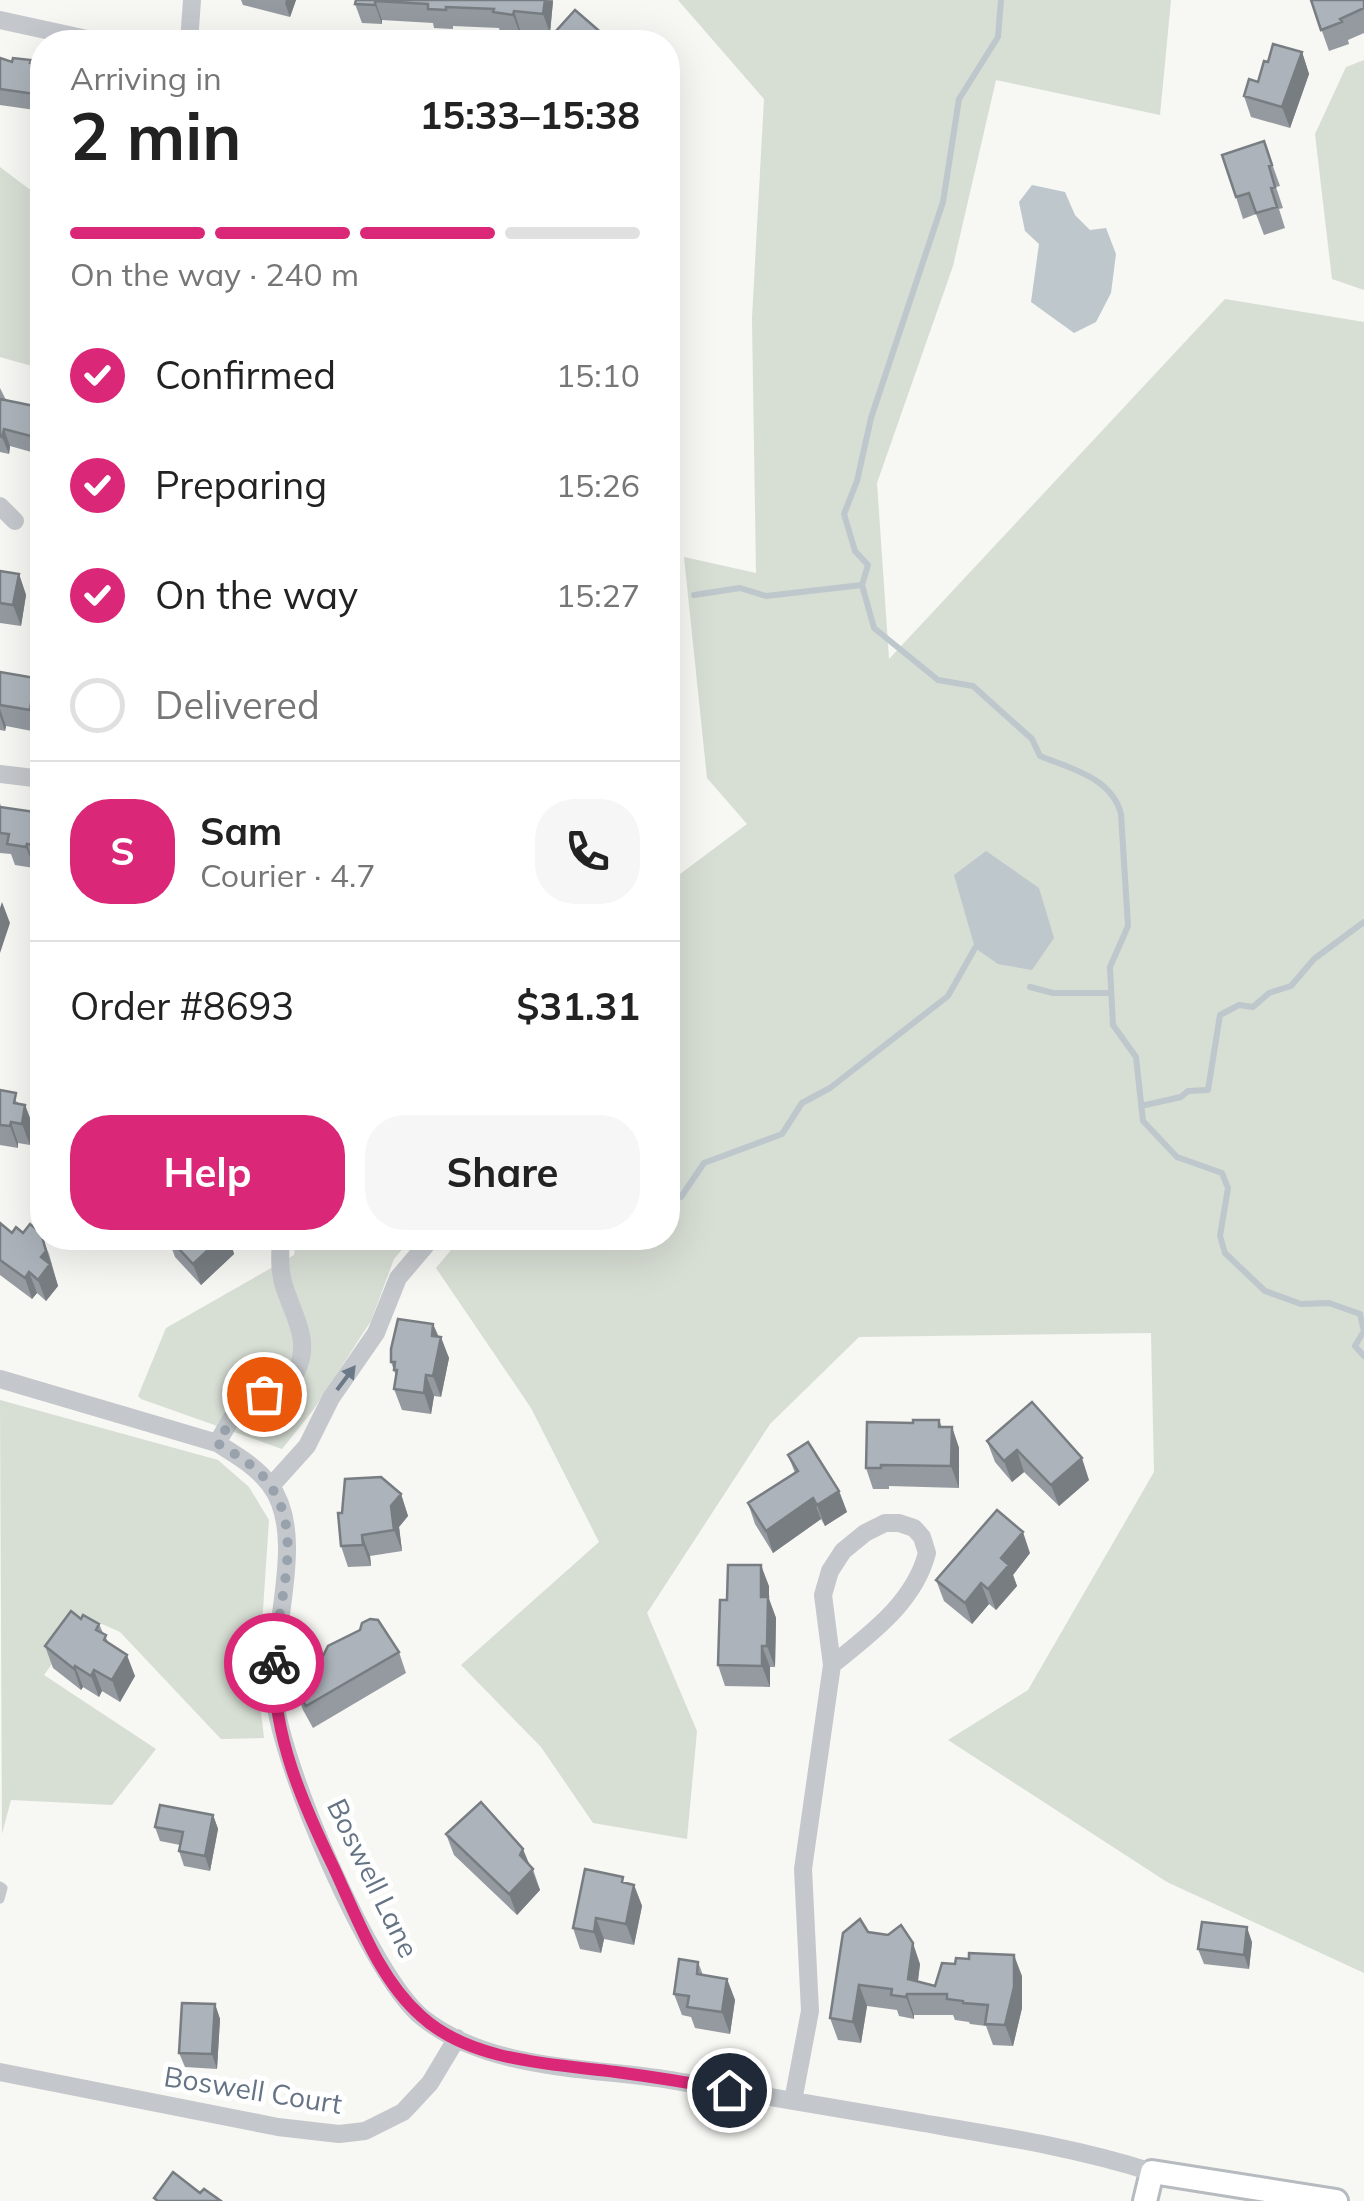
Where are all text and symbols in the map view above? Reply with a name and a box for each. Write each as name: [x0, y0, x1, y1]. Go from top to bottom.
text: Arriving in: [70, 58, 222, 98]
text: 15:33–15:38: [420, 91, 640, 139]
text: 2 min: [70, 95, 241, 176]
text: On the way · 240 m: [70, 254, 359, 294]
icon: check: [70, 348, 125, 403]
text: Confirmed: [155, 351, 336, 399]
text: 15:10: [556, 355, 640, 395]
icon: check: [70, 458, 125, 513]
text: Preparing: [155, 461, 327, 509]
text: 15:26: [556, 465, 640, 505]
icon: check: [70, 568, 125, 623]
text: On the way: [155, 571, 358, 619]
text: 15:27: [556, 575, 640, 615]
text: Delivered: [155, 681, 320, 729]
button: phone: [535, 799, 640, 904]
text: Sam: [200, 807, 282, 855]
text: S: [110, 827, 135, 875]
text: Courier · 4.7: [200, 855, 376, 895]
text: Order #8693: [70, 982, 294, 1030]
text: $31.31: [517, 982, 640, 1030]
button: Help: [70, 1115, 345, 1230]
button: Share: [365, 1115, 640, 1230]
pin: [222, 1352, 307, 1437]
one-way arrow: [336, 1365, 355, 1391]
icon: bag: [237, 1367, 292, 1422]
courier: [224, 1613, 324, 1713]
icon: bike: [247, 1636, 302, 1691]
street label: Boswell Lane: [320, 1793, 427, 1963]
pin: [687, 2048, 772, 2133]
street label: Boswell Court: [162, 2058, 345, 2121]
icon: home: [702, 2063, 757, 2118]

